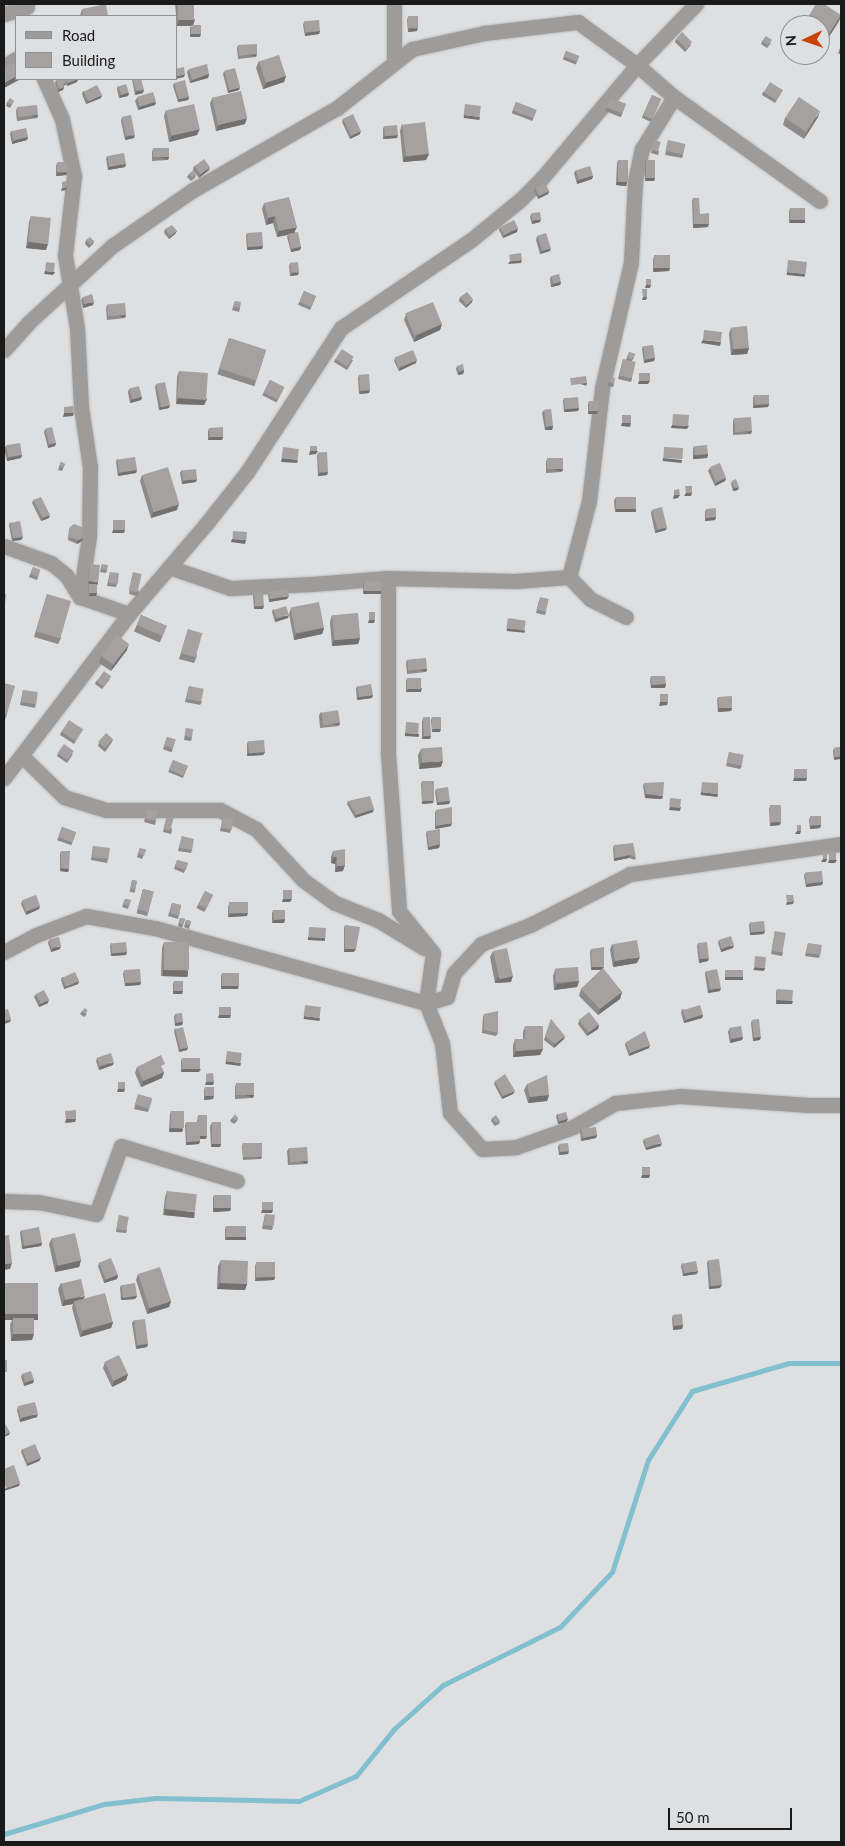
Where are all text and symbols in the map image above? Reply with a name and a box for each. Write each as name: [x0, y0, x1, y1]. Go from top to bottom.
legend: [15, 15, 178, 80]
north arrow: [780, 15, 830, 65]
text: Road: [62, 26, 95, 44]
text: N: [782, 35, 799, 47]
text: Building: [62, 51, 115, 69]
scale bar: [670, 1798, 794, 1830]
text: 50 m: [676, 1808, 710, 1826]

